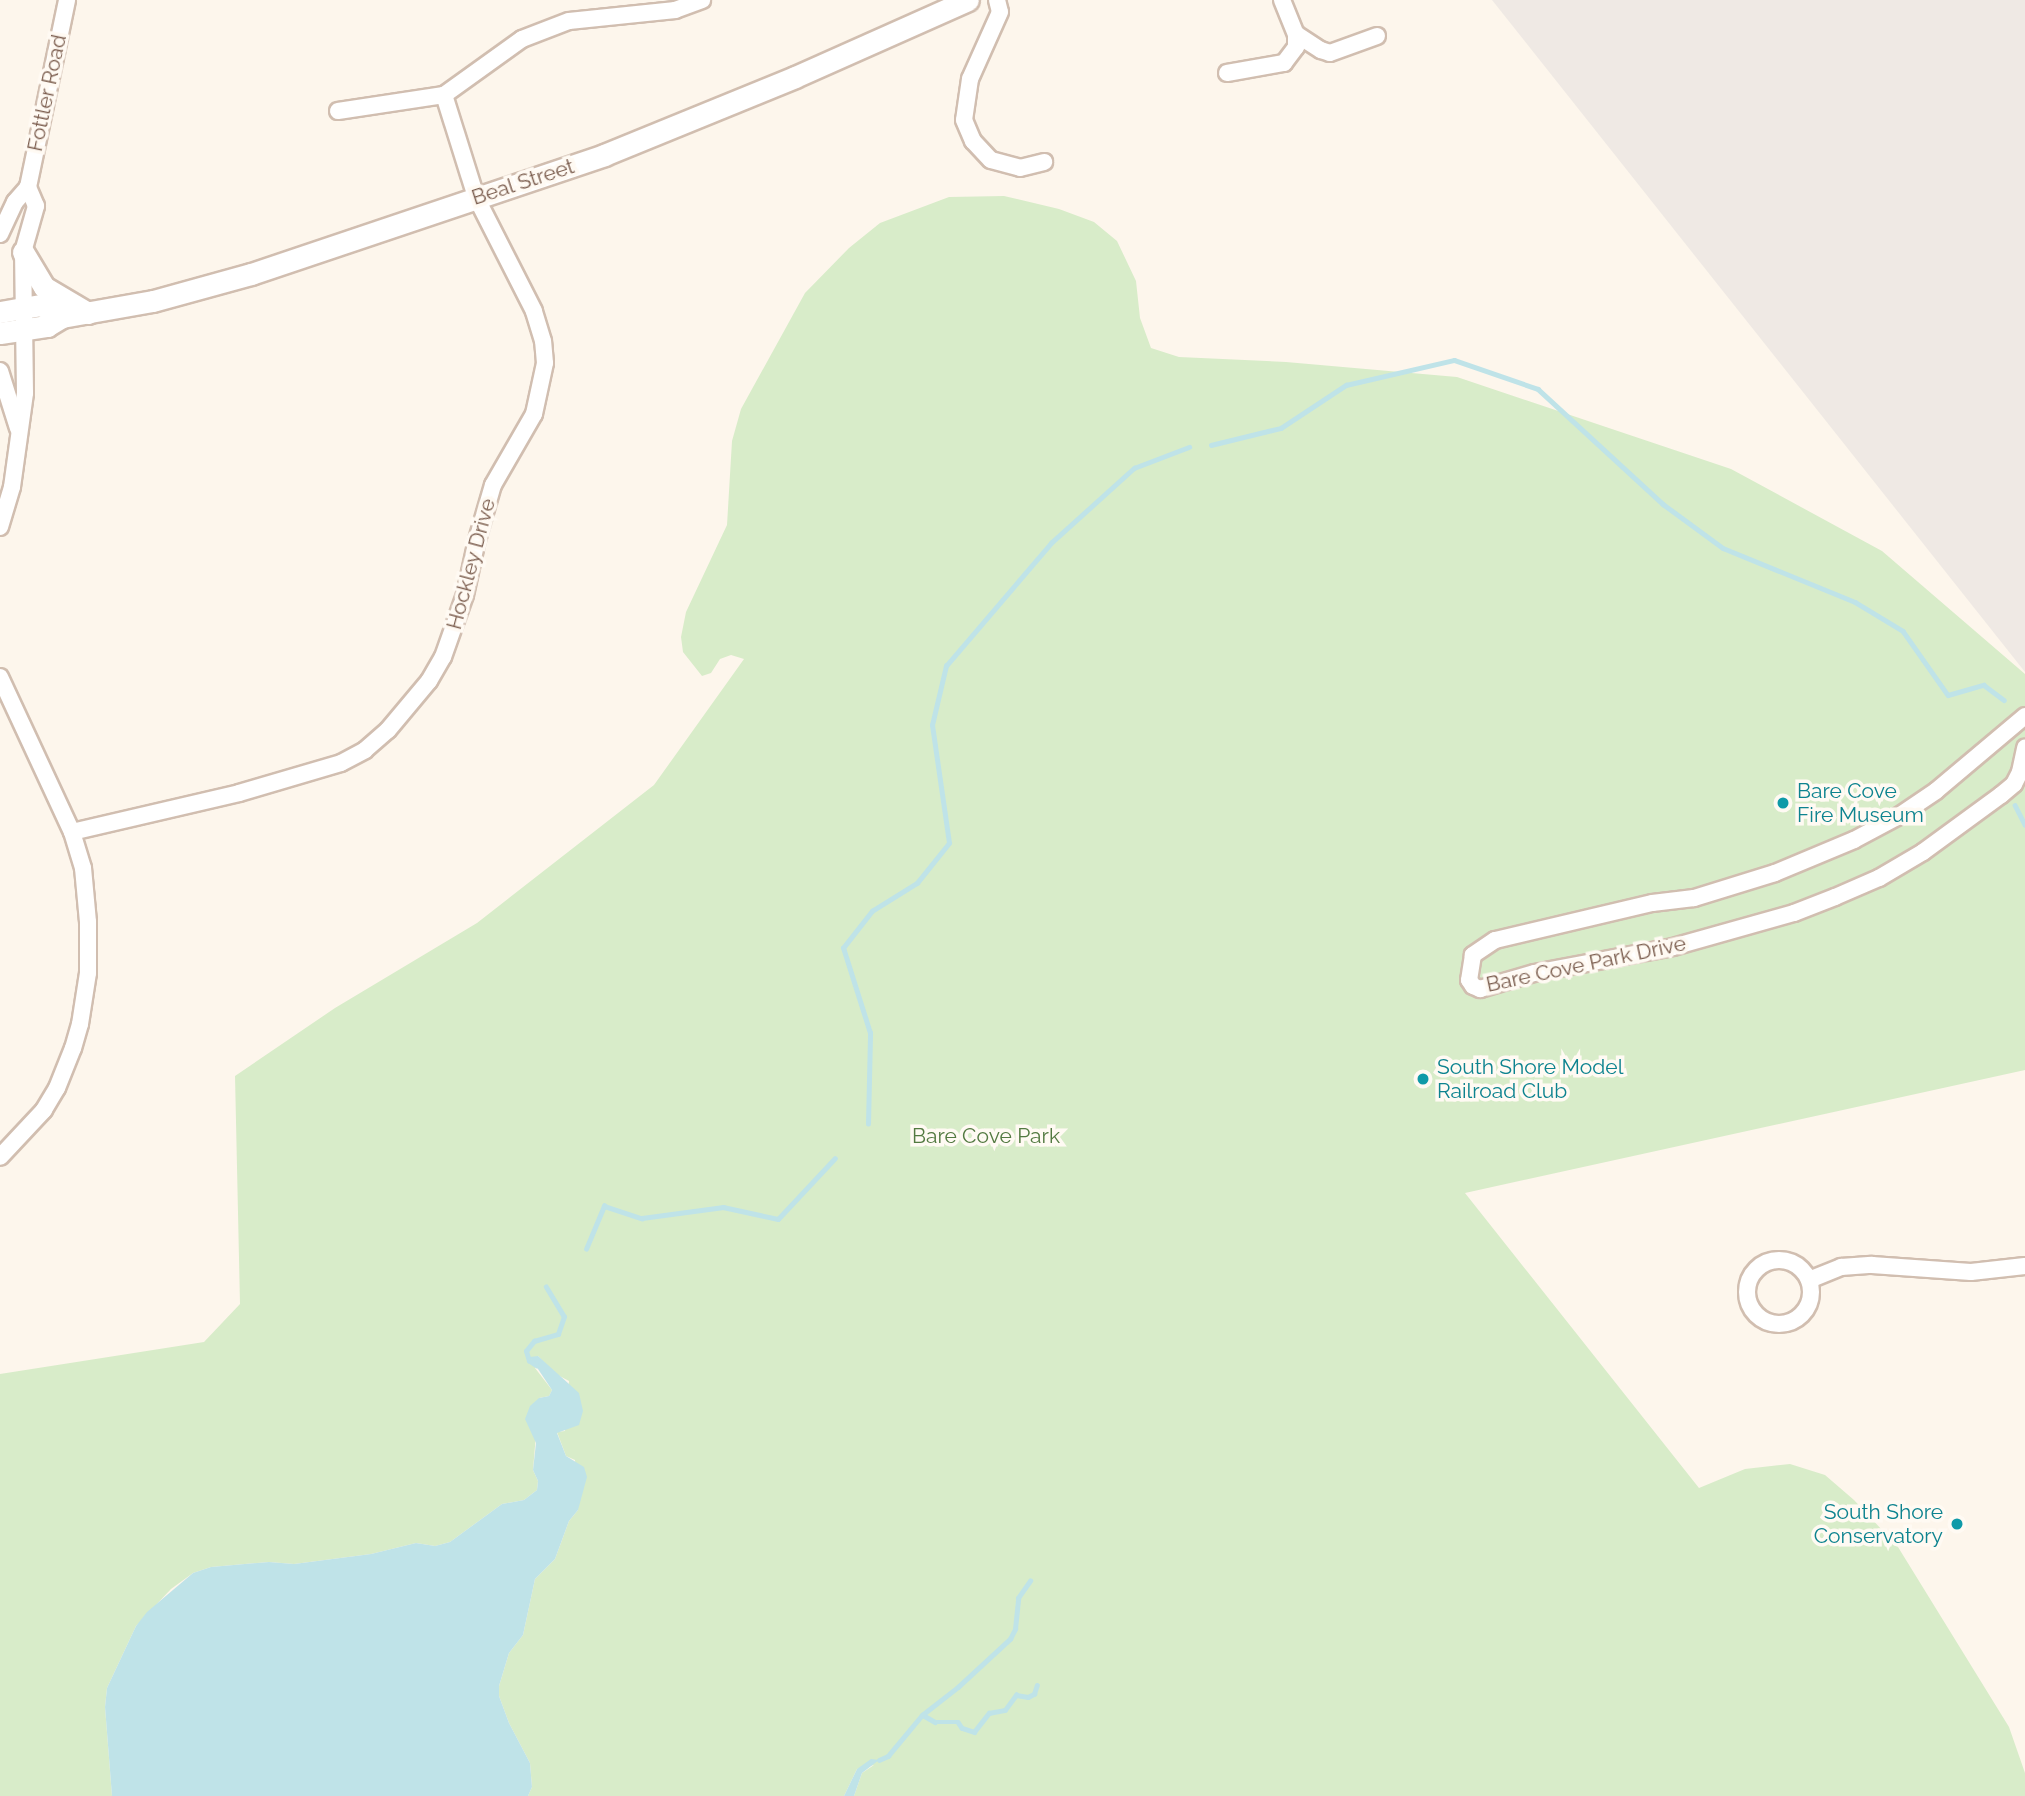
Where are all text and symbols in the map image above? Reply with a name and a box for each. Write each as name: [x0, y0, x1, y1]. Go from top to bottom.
street label: Fottler Road: [22, 32, 72, 154]
street label: Beal Street: [468, 153, 578, 211]
street label: Hockley Drive: [441, 496, 501, 632]
place label: Bare Cove Fire Museum: [1797, 778, 1924, 828]
marker: Bare Cove Fire Museum: [1775, 795, 1791, 811]
street label: Bare Cove Park Drive: [1484, 931, 1688, 997]
place label: South Shore Model Railroad Club: [1437, 1054, 1623, 1104]
marker: South Shore Model Railroad Club: [1415, 1071, 1431, 1087]
park label: Bare Cove Park: [912, 1123, 1060, 1149]
place label: South Shore Conservatory: [1814, 1499, 1943, 1549]
marker: South Shore Conservatory: [1949, 1516, 1965, 1532]

